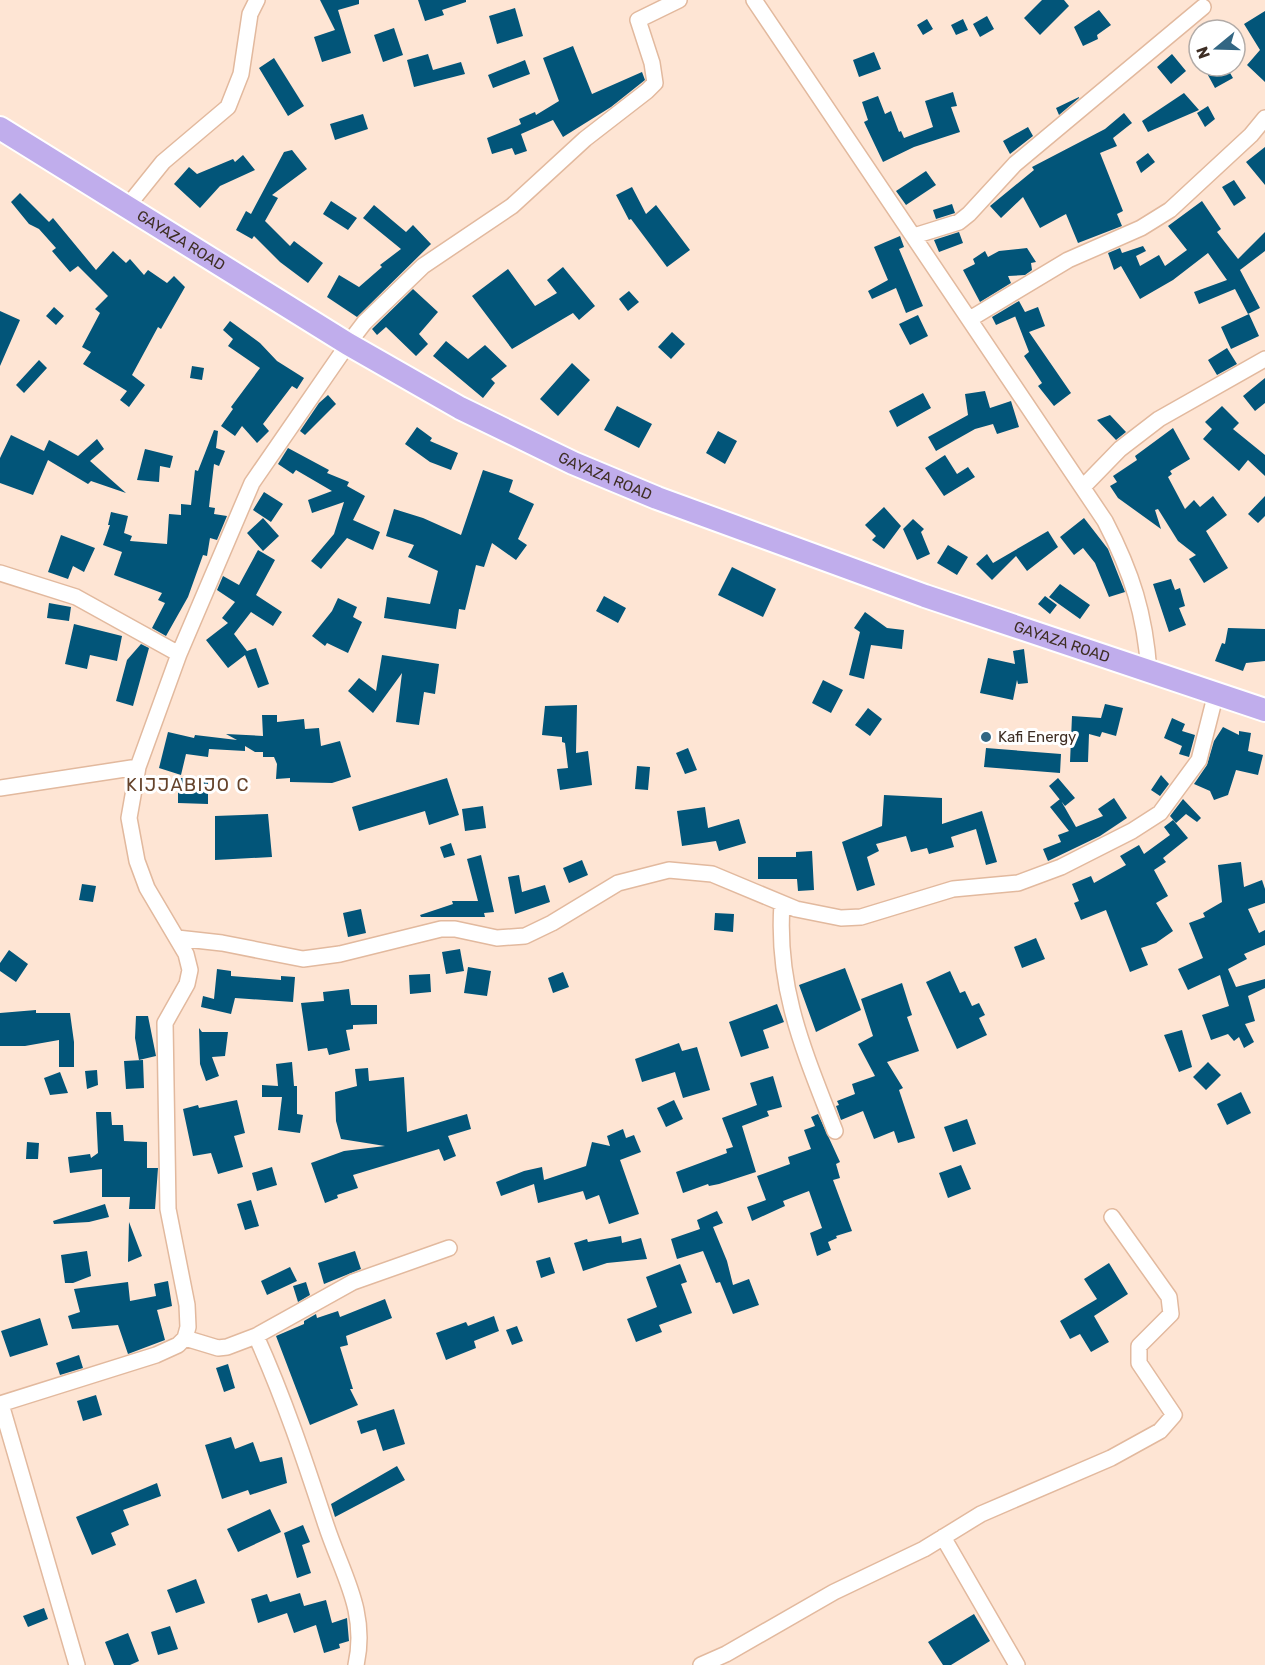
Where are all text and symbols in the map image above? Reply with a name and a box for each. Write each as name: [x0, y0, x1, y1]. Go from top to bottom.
north arrow: [1187, 18, 1247, 78]
text: N: [1192, 44, 1214, 61]
street label: GAYAZA ROAD: [134, 206, 228, 274]
street label: GAYAZA ROAD: [555, 448, 655, 504]
street label: GAYAZA ROAD: [1012, 617, 1112, 666]
place label: Kafi Energy: [998, 728, 1076, 746]
marker: Kafi Energy: [979, 730, 993, 744]
district label: KIJJABIJO C: [126, 774, 250, 796]

